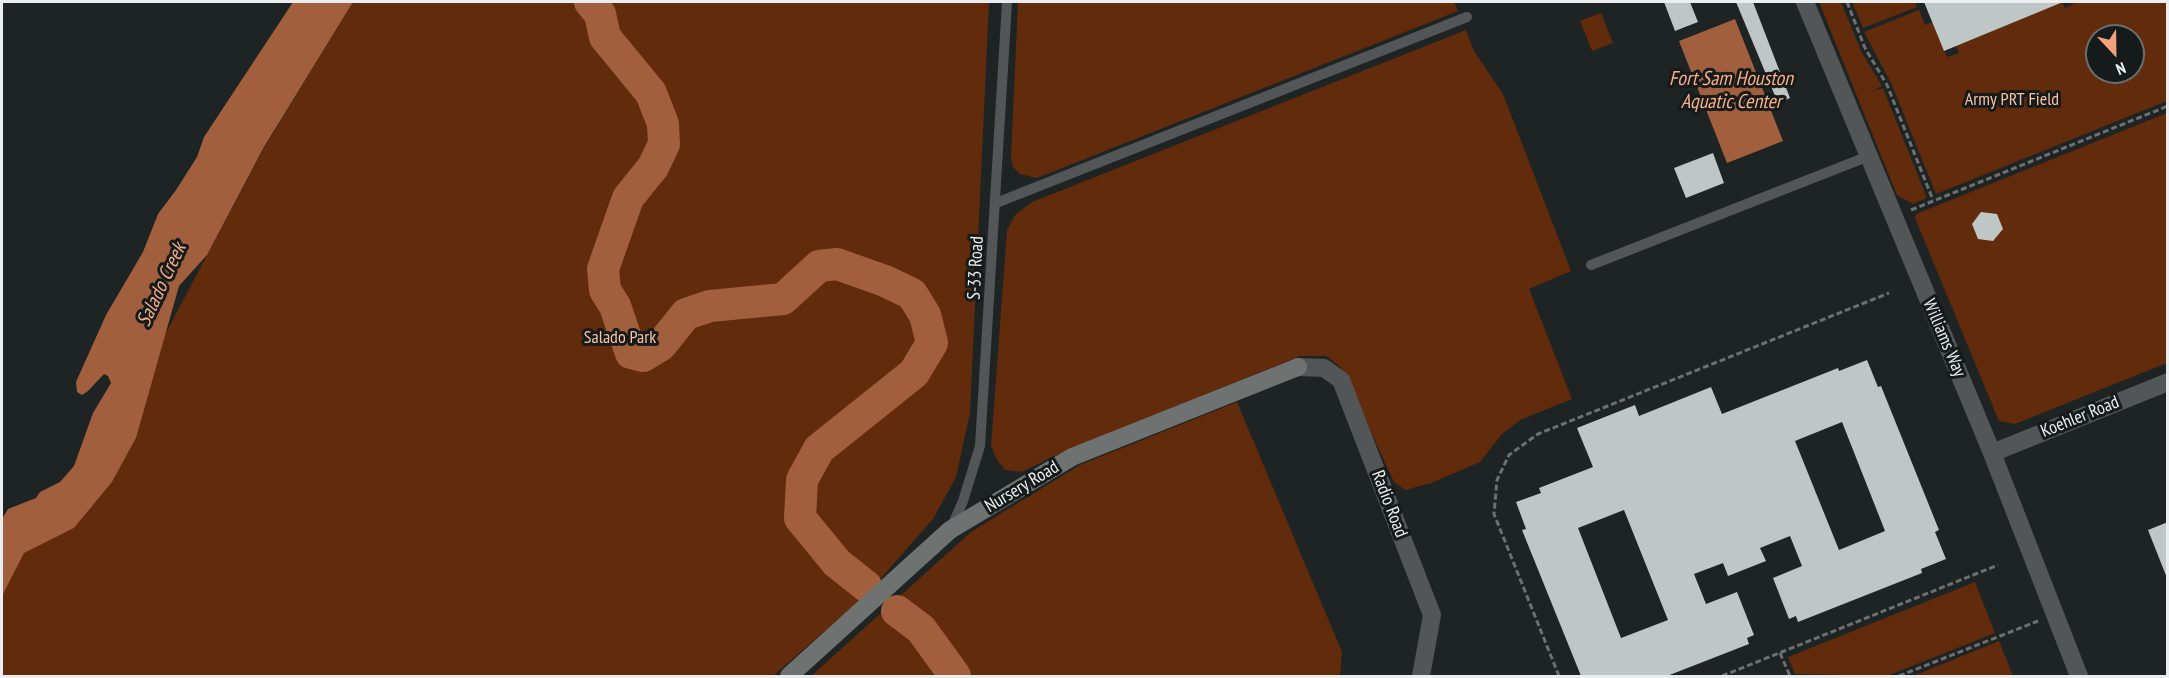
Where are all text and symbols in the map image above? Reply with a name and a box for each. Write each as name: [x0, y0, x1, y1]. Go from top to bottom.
north arrow: [2085, 24, 2145, 84]
text: N: [2113, 58, 2129, 80]
water label: Fort Sam Houston Aquatic Center: [1669, 67, 1793, 114]
park label: Army PRT Field: [1965, 89, 2059, 111]
street label: S-33 Road: [964, 236, 988, 300]
water label: Salado Creek: [132, 239, 192, 331]
street label: Williams Way: [1918, 296, 1970, 380]
park label: Salado Park: [584, 327, 656, 349]
street label: Koehler Road: [2038, 392, 2122, 442]
street label: Nursery Road: [981, 457, 1063, 517]
street label: Radio Road: [1366, 468, 1412, 540]

